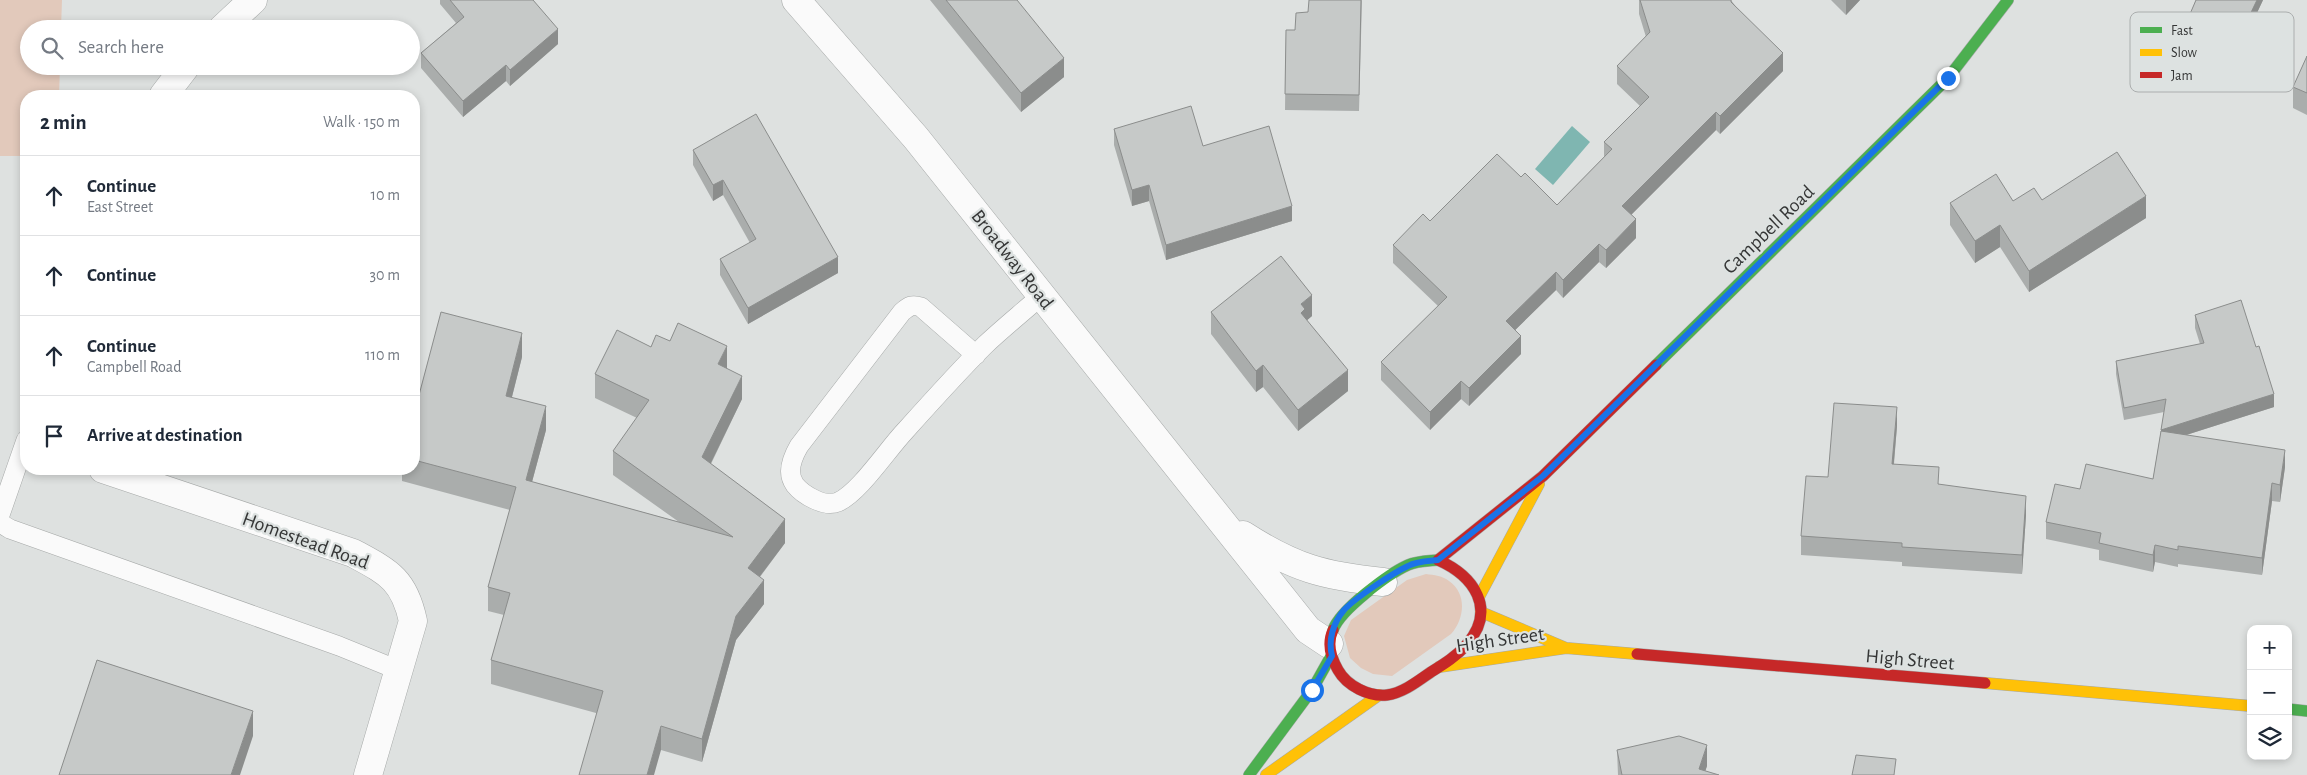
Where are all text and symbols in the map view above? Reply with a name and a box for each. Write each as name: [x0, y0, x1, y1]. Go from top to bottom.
legend: [2130, 12, 2294, 92]
search box: [20, 20, 420, 75]
text: Fast: [2171, 24, 2193, 38]
icon: search: [38, 34, 66, 62]
text: Search here: [78, 38, 164, 57]
text: Slow: [2171, 46, 2198, 60]
route end: [1937, 67, 1960, 90]
text: Jam: [2171, 69, 2193, 83]
text: 2 min: [40, 112, 87, 133]
text: Walk · 150 m: [323, 114, 400, 130]
text: Continue: [87, 177, 156, 196]
icon: ahead: [40, 182, 68, 210]
street label: Campbell Road: [1719, 182, 1818, 278]
text: 10 m: [371, 187, 400, 203]
text: East Street: [87, 199, 153, 215]
street label: Broadway Road: [967, 206, 1057, 313]
icon: ahead: [40, 262, 68, 290]
text: Continue: [87, 266, 156, 285]
text: 30 m: [370, 267, 400, 283]
text: Continue: [87, 337, 156, 356]
icon: ahead: [40, 342, 68, 370]
text: 110 m: [365, 347, 400, 363]
text: Campbell Road: [87, 359, 181, 375]
icon: arrive: [40, 422, 68, 450]
text: Arrive at destination: [87, 426, 243, 445]
street label: Homestead Road: [240, 509, 372, 573]
street label: High Street: [1455, 624, 1546, 656]
map controls: [2247, 625, 2292, 760]
button: +: [2247, 625, 2292, 670]
street label: High Street: [1865, 646, 1956, 674]
button: −: [2247, 670, 2292, 715]
route start: [1301, 679, 1324, 702]
button: layers: [2247, 715, 2292, 760]

